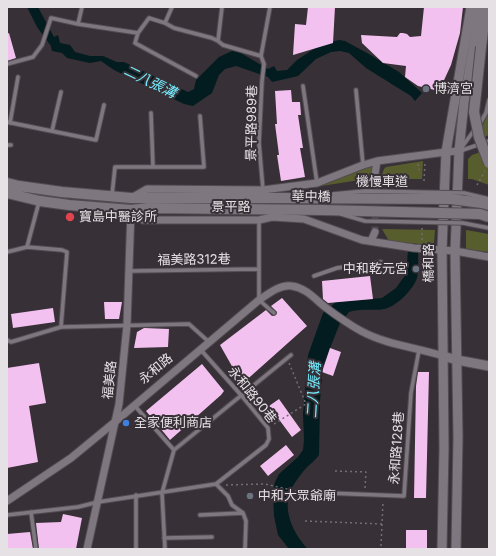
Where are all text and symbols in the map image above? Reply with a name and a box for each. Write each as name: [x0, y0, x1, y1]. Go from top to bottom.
water label: 二八張溝: [121, 62, 179, 102]
place label: 博濟宮: [434, 81, 473, 97]
marker: 博濟宮: [421, 84, 431, 94]
street label: 景平路989巷: [244, 85, 260, 161]
street label: 機慢車道: [356, 174, 408, 190]
street label: 華中橋: [291, 189, 331, 205]
street label: 景平路: [212, 199, 250, 215]
place label: 寶島中醫診所: [79, 209, 157, 225]
marker: 寶島中醫診所: [64, 211, 76, 223]
street label: 橋和路: [421, 244, 437, 282]
street label: 福美路312巷: [157, 252, 231, 268]
place label: 中和乾元宮: [343, 261, 408, 277]
marker: 中和乾元宮: [411, 264, 421, 274]
street label: 永和路: [136, 350, 176, 388]
street label: 福美路: [100, 360, 120, 400]
water label: 二八張溝: [304, 361, 324, 419]
street label: 永和路90巷: [224, 364, 280, 426]
street label: 永和路128巷: [387, 411, 407, 485]
place label: 全家便利商店: [134, 415, 212, 431]
marker: 全家便利商店: [121, 418, 131, 428]
place label: 中和大眾爺廟: [258, 488, 336, 504]
marker: 中和大眾爺廟: [245, 491, 255, 501]

